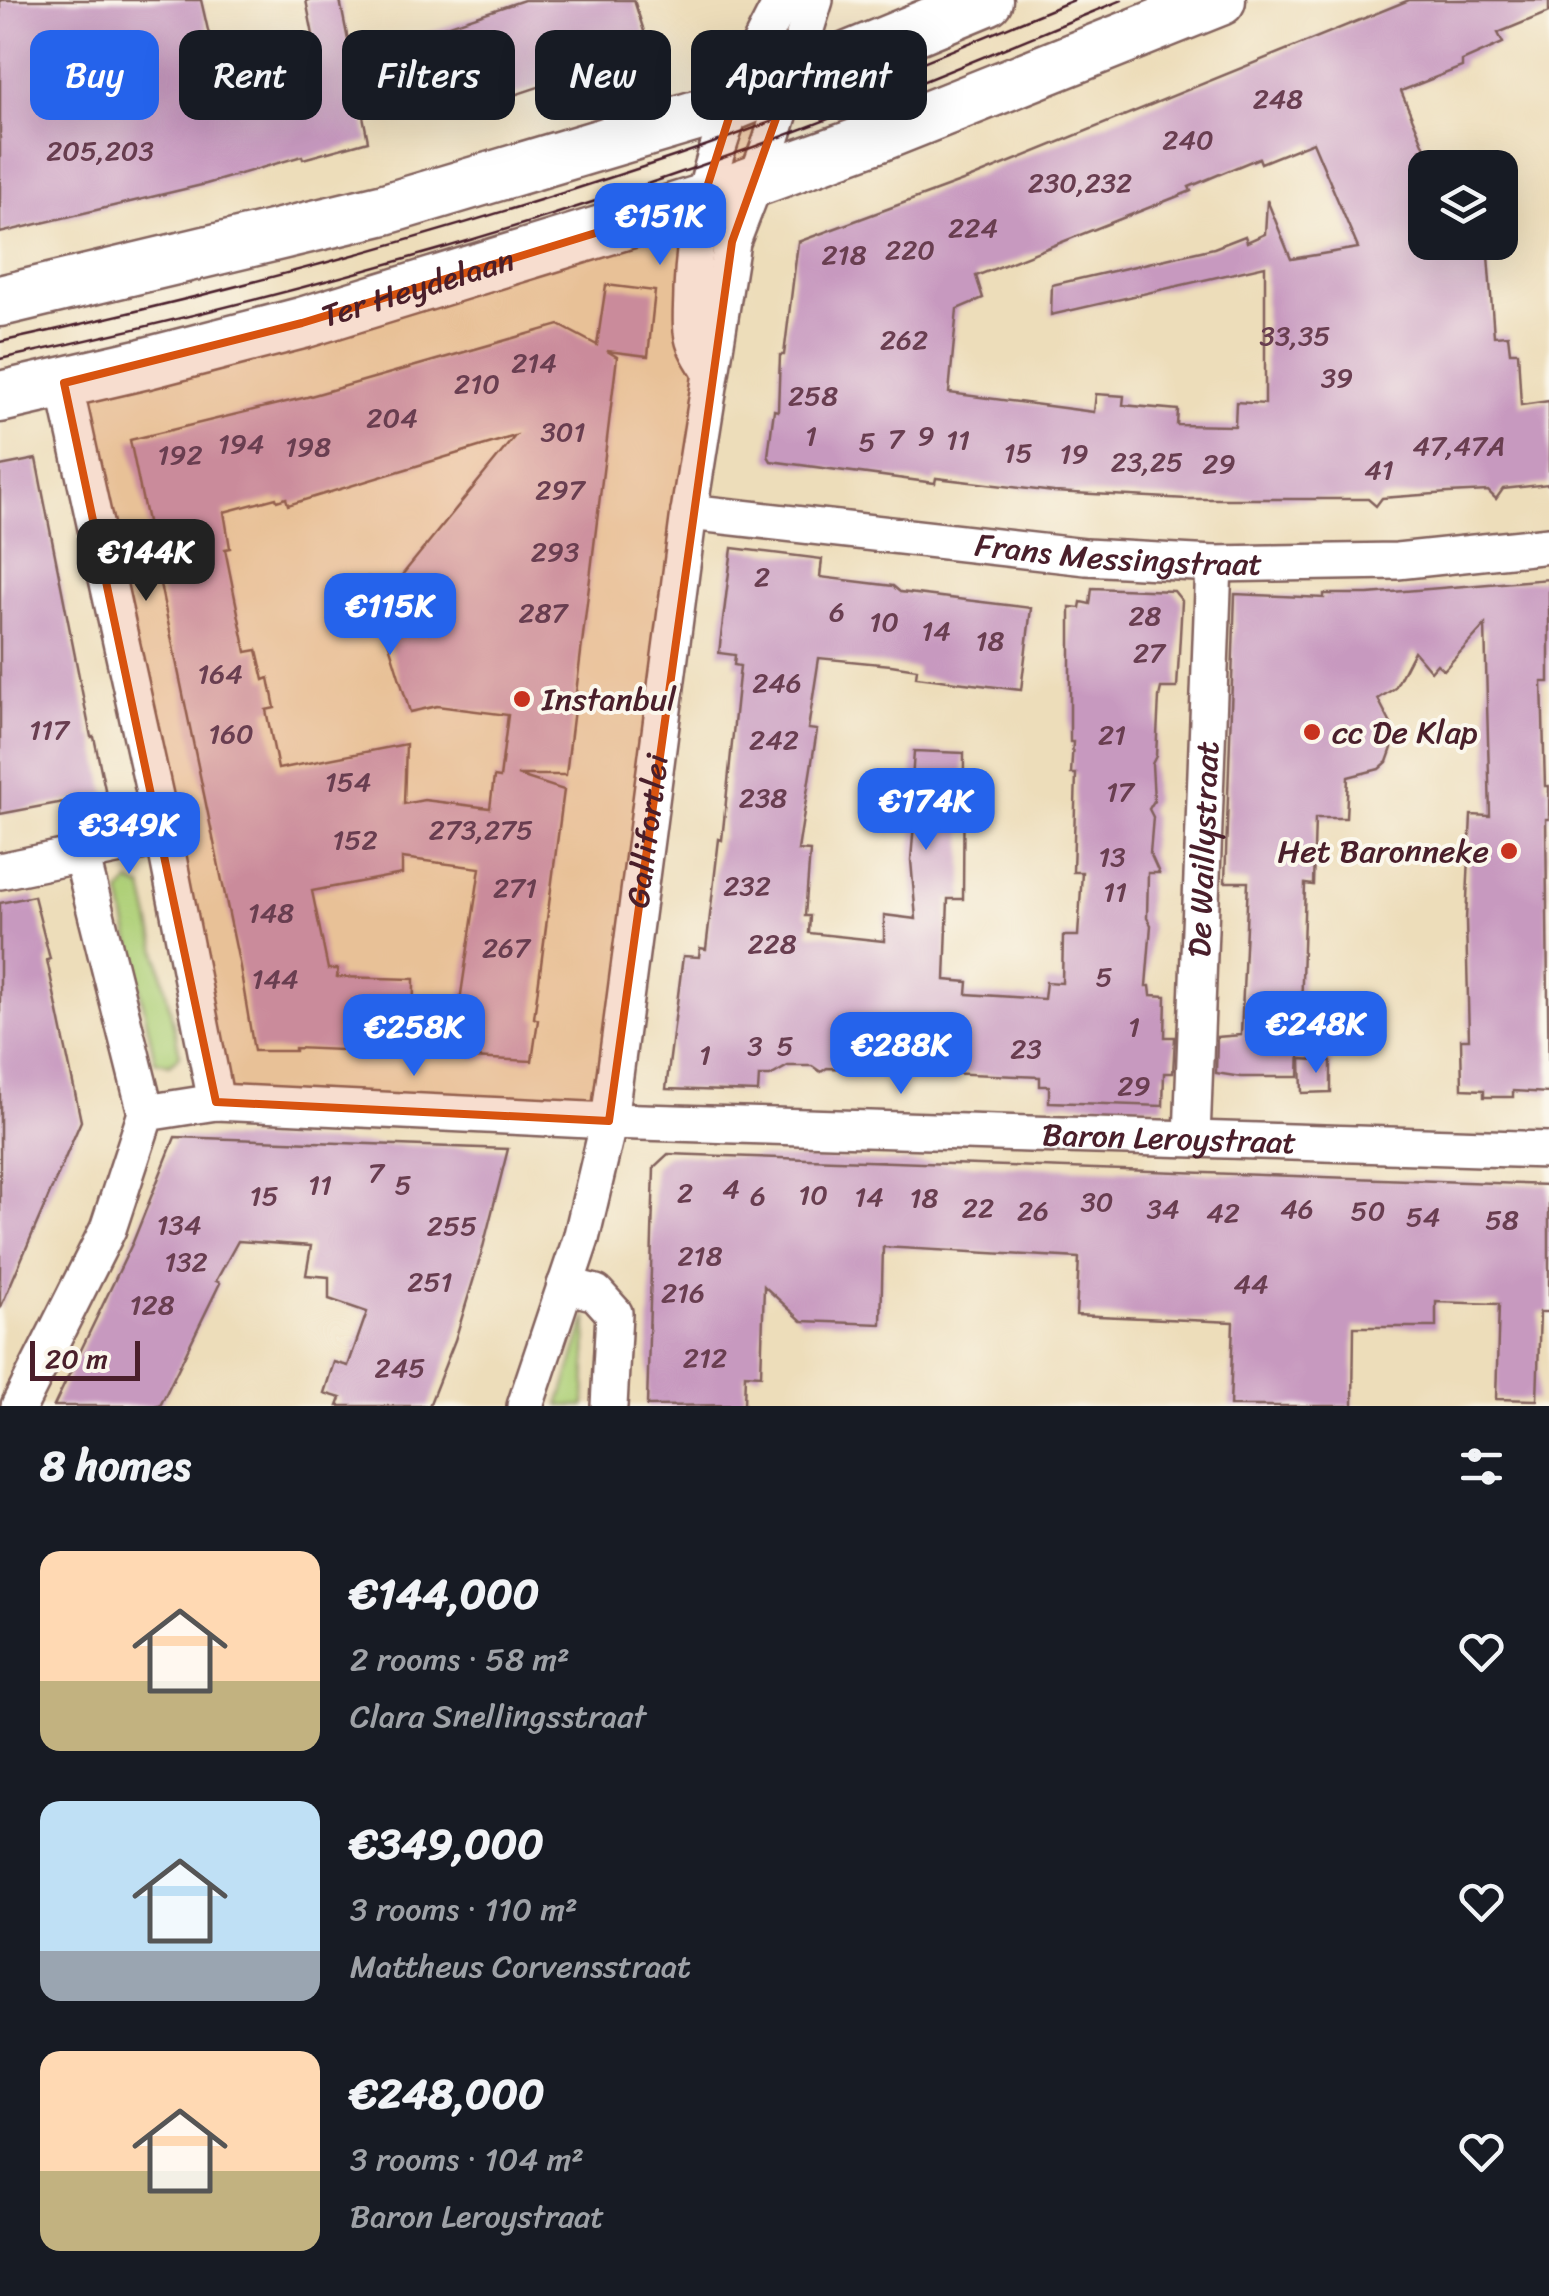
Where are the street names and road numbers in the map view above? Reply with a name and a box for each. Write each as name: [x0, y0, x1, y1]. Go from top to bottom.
street label: Ter Heydelaan: [314, 232, 522, 344]
street label: Frans Messingstraat: [972, 517, 1263, 593]
street label: De Waillystraat: [1171, 740, 1236, 959]
street label: Gallifortlei: [609, 750, 686, 911]
street label: Baron Leroystraat: [1041, 1106, 1297, 1171]

